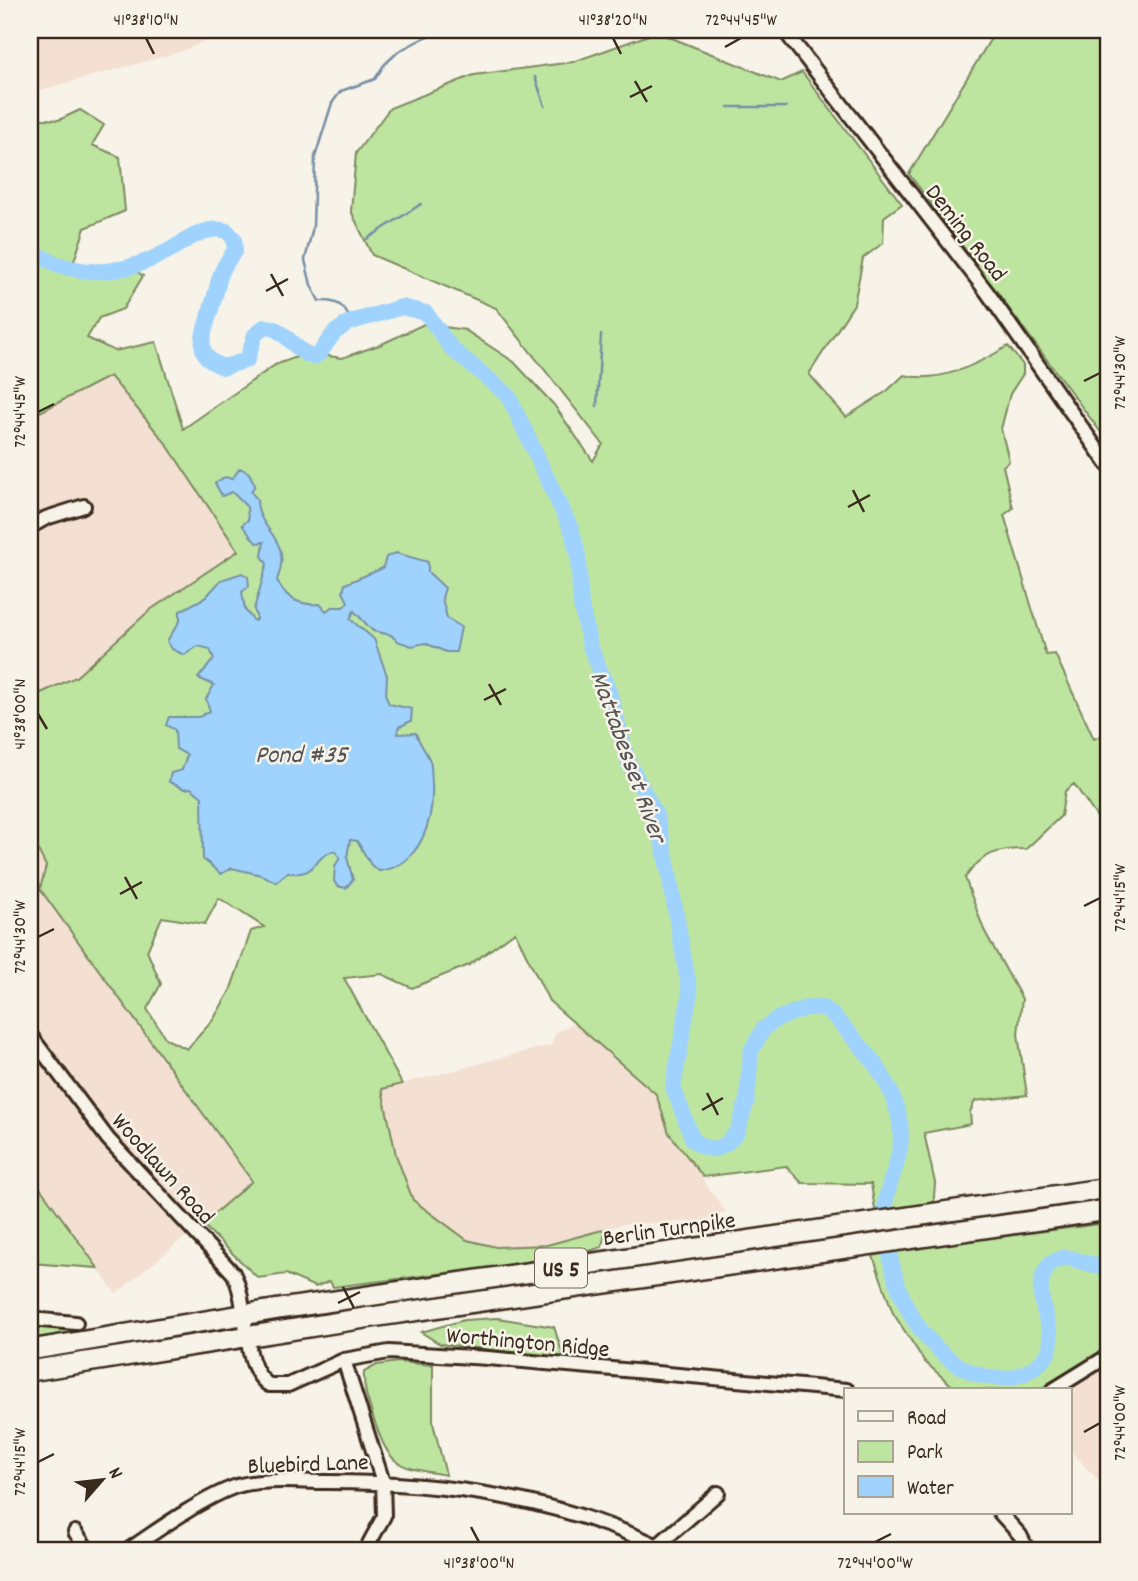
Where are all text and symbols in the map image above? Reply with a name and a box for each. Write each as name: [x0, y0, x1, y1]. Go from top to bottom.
text: 41°38'10"N: [114, 9, 179, 34]
text: 41°38'20"N: [579, 9, 647, 34]
text: 72°44'45"W: [705, 9, 777, 34]
street label: Deming Road: [916, 178, 1014, 290]
text: 72°44'30"W: [1109, 336, 1134, 410]
text: 72°44'45"W: [9, 376, 34, 448]
water label: Mattabesset River: [579, 666, 676, 851]
text: 41°38'00"N: [9, 679, 34, 749]
water label: Pond #35: [255, 738, 350, 775]
text: 72°44'15"W: [1109, 863, 1134, 932]
text: 72°44'30"W: [9, 900, 34, 974]
street label: Woodlawn Road: [102, 1107, 221, 1234]
street label: Berlin Turnpike: [601, 1205, 738, 1257]
road number: US 5: [535, 1248, 587, 1288]
street label: Worthington Ridge: [445, 1320, 611, 1368]
text: 72°44'00"W: [1109, 1385, 1134, 1461]
legend: [844, 1388, 1072, 1514]
text: Road: [907, 1405, 946, 1435]
text: 72°44'15"W: [9, 1427, 34, 1496]
text: Park: [907, 1439, 943, 1469]
north arrow: [66, 1444, 136, 1514]
street label: Bluebird Lane: [247, 1447, 369, 1485]
text: N: [100, 1463, 128, 1484]
text: Water: [907, 1475, 954, 1505]
text: 41°38'00"N: [444, 1552, 514, 1577]
text: 72°44'00"W: [837, 1552, 913, 1577]

